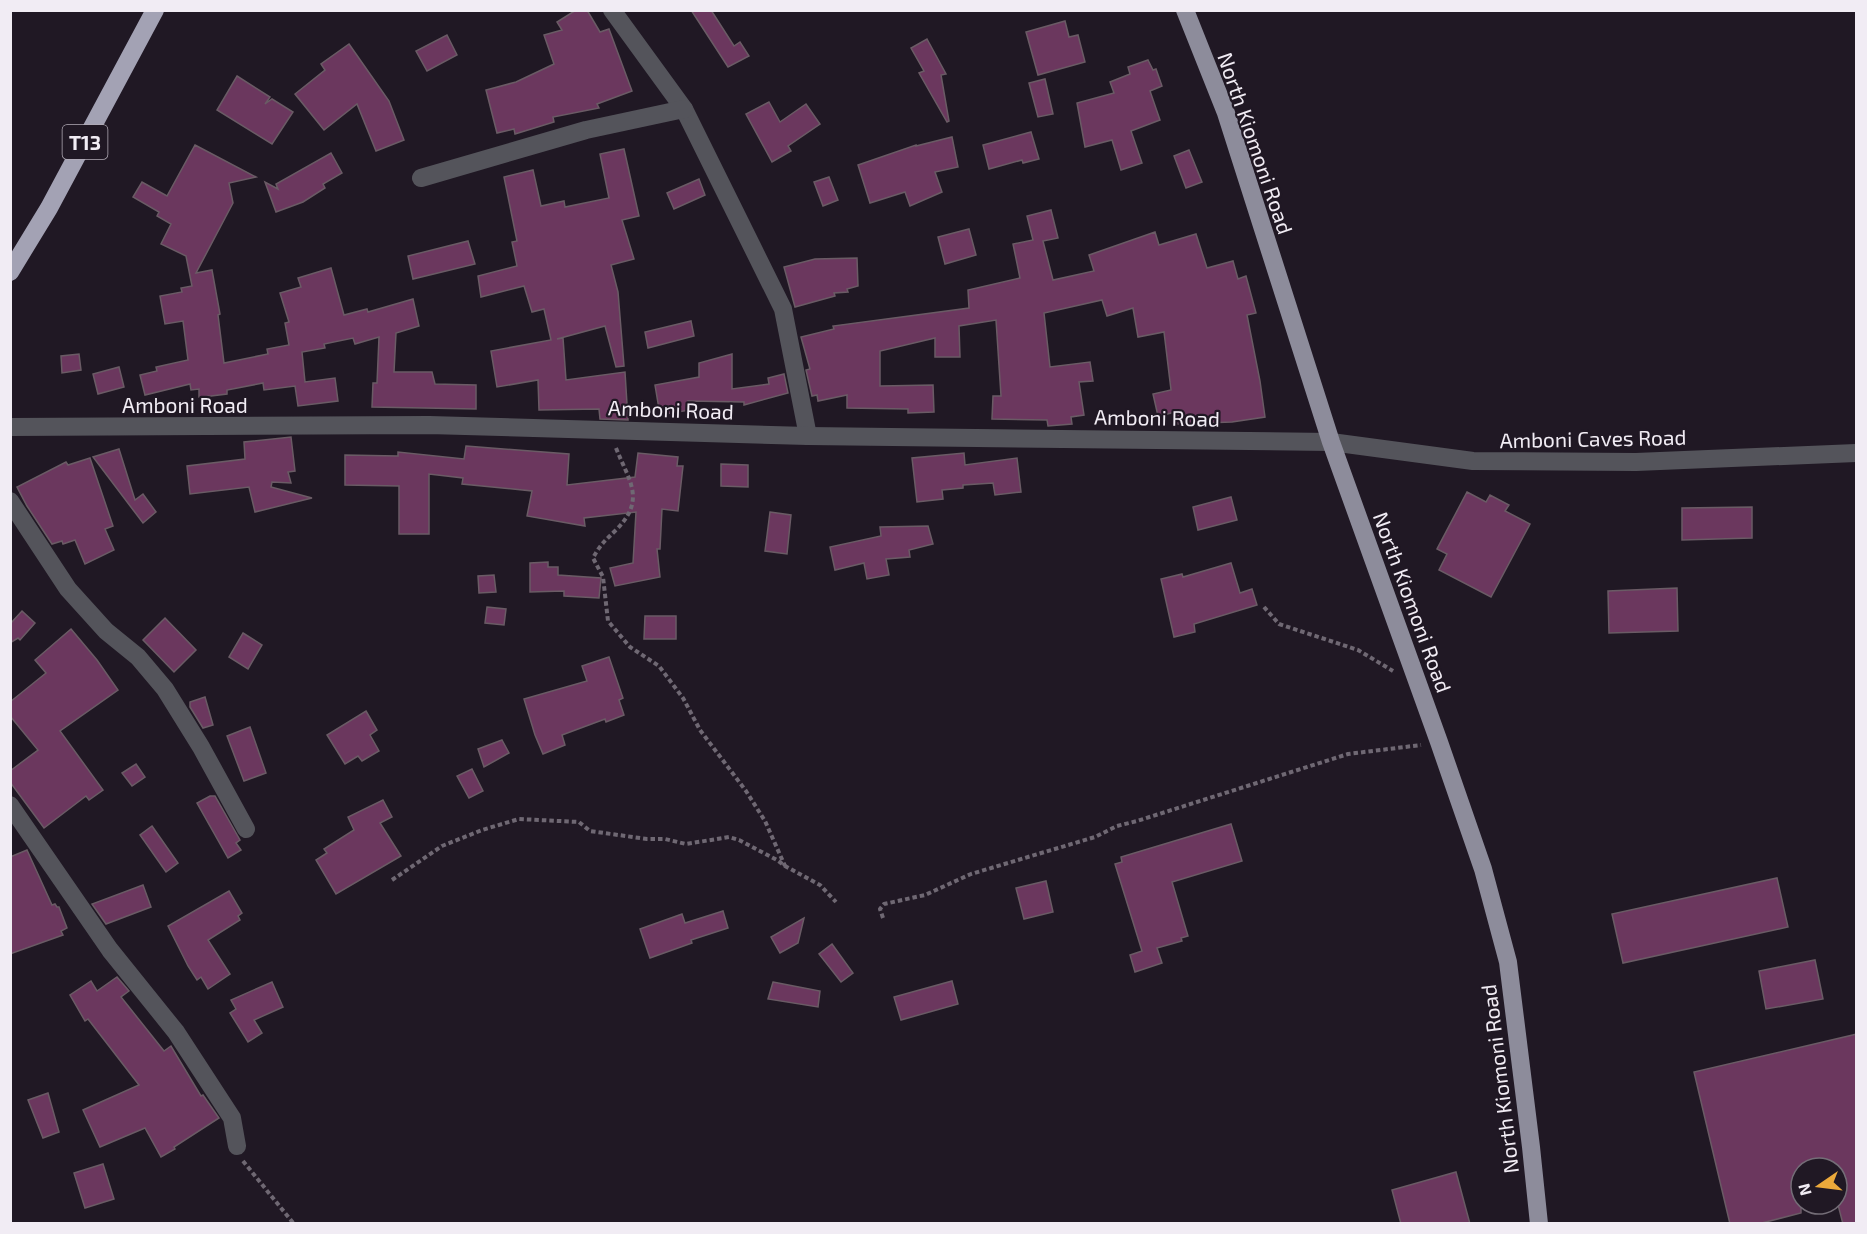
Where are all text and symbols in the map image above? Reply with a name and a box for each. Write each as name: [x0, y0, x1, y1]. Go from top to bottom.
street label: North Kiomoni Road: [1213, 49, 1299, 237]
road number: T13: [62, 125, 107, 159]
street label: Amboni Road: [122, 392, 248, 417]
street label: Amboni Road: [608, 394, 734, 424]
street label: Amboni Road: [1094, 403, 1220, 431]
street label: Amboni Caves Road: [1499, 424, 1687, 452]
street label: North Kiomoni Road: [1369, 508, 1457, 696]
street label: North Kiomoni Road: [1475, 983, 1523, 1175]
north arrow: [1789, 1156, 1849, 1216]
text: N: [1793, 1182, 1815, 1198]

